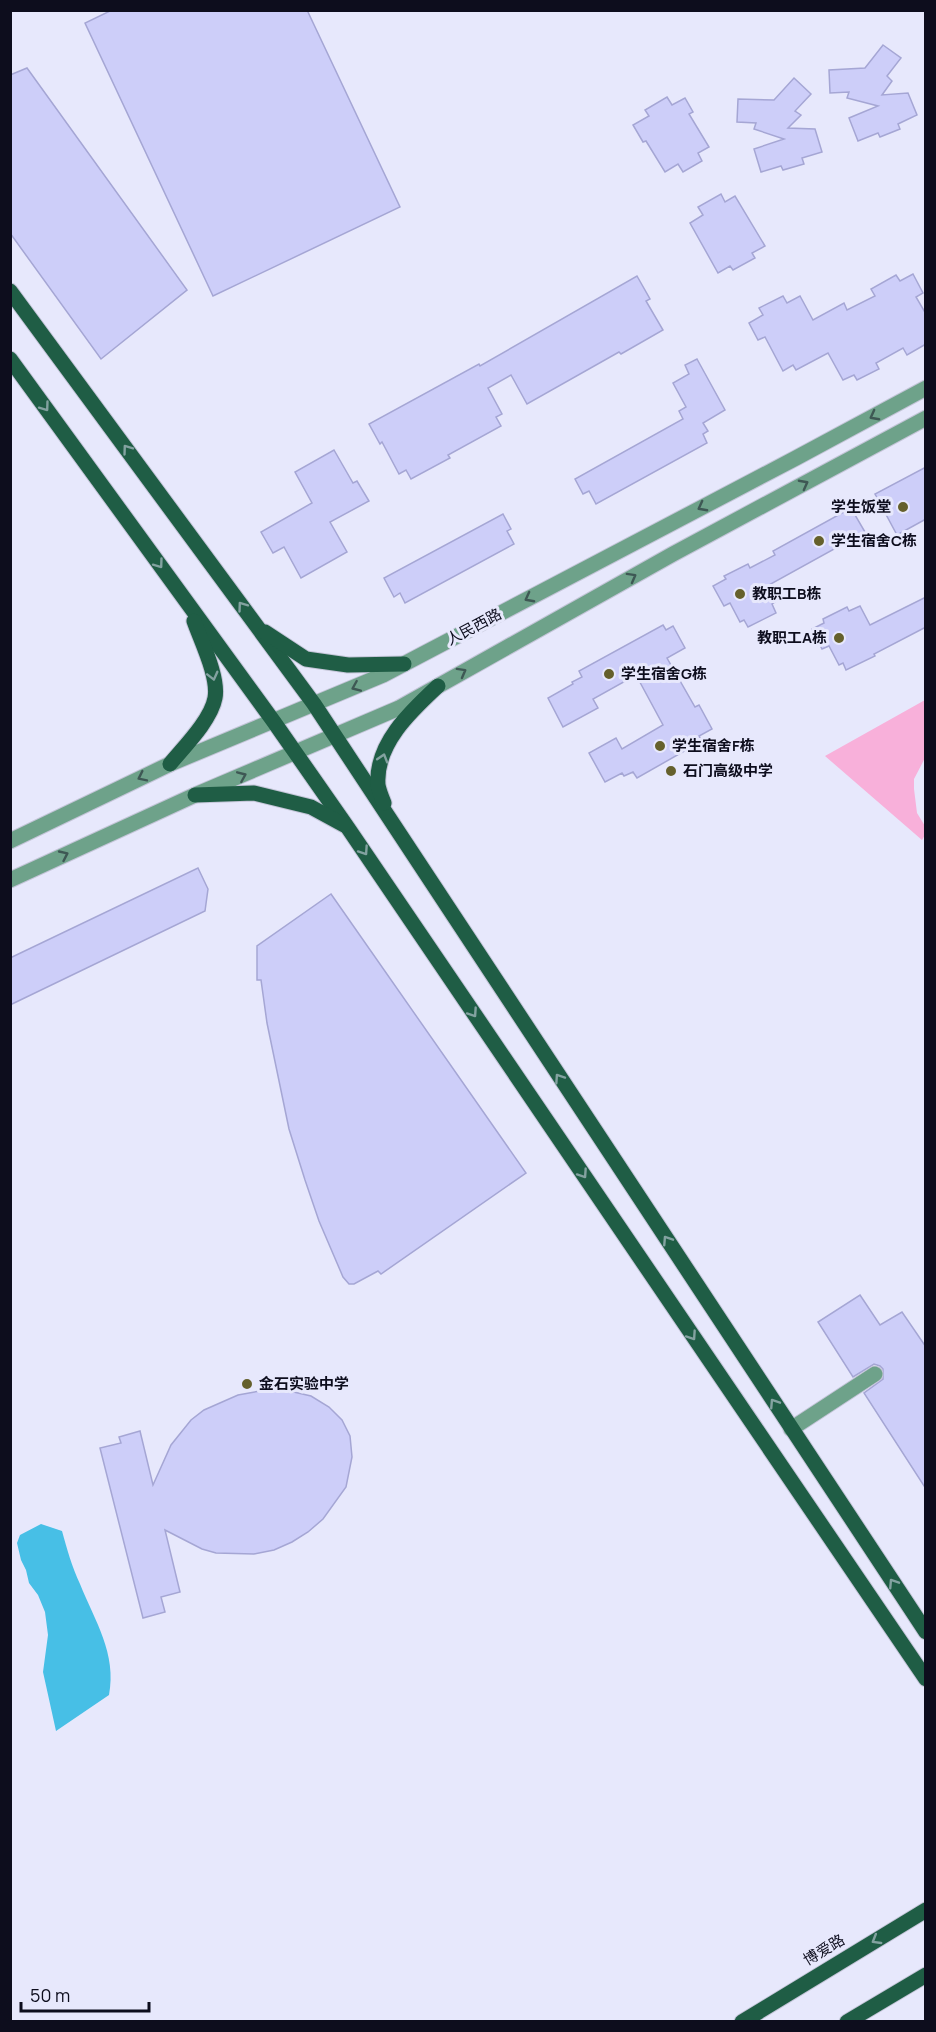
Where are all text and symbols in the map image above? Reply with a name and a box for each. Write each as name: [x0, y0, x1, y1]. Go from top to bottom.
one-way arrow: [38, 400, 49, 411]
one-way arrow: [870, 409, 880, 420]
one-way arrow: [123, 445, 134, 456]
one-way arrow: [797, 480, 808, 491]
place label: 学生饭堂: [831, 496, 891, 517]
one-way arrow: [697, 500, 708, 512]
marker: 学生饭堂: [896, 500, 910, 514]
place label: 学生宿舍C栋: [831, 530, 917, 551]
marker: 学生宿舍C栋: [812, 534, 826, 548]
one-way arrow: [152, 558, 163, 569]
one-way arrow: [626, 573, 637, 584]
place label: 教职工B栋: [752, 583, 821, 604]
marker: 教职工B栋: [733, 587, 747, 601]
one-way arrow: [525, 591, 536, 602]
one-way arrow: [238, 602, 249, 613]
street label: 人民西路: [442, 603, 505, 650]
place label: 教职工A栋: [757, 627, 827, 648]
marker: 教职工A栋: [832, 631, 846, 645]
place label: 学生宿舍G栋: [621, 663, 707, 684]
marker: 学生宿舍G栋: [602, 667, 616, 681]
one-way arrow: [456, 668, 466, 680]
one-way arrow: [205, 671, 218, 681]
one-way arrow: [351, 679, 362, 691]
place label: 学生宿舍F栋: [672, 735, 755, 756]
marker: 学生宿舍F栋: [653, 739, 667, 753]
one-way arrow: [376, 753, 388, 764]
place label: 石门高级中学: [683, 760, 773, 781]
marker: 石门高级中学: [664, 764, 678, 778]
one-way arrow: [138, 770, 149, 782]
one-way arrow: [235, 771, 246, 783]
one-way arrow: [357, 845, 368, 856]
one-way arrow: [57, 851, 68, 863]
one-way arrow: [466, 1006, 477, 1017]
one-way arrow: [555, 1073, 566, 1084]
one-way arrow: [576, 1168, 587, 1179]
one-way arrow: [663, 1236, 674, 1247]
one-way arrow: [685, 1329, 696, 1340]
place label: 金石实验中学: [259, 1373, 349, 1394]
marker: 金石实验中学: [240, 1377, 254, 1391]
one-way arrow: [770, 1399, 781, 1410]
one-way arrow: [889, 1579, 900, 1590]
street label: 博爱路: [799, 1929, 848, 1970]
one-way arrow: [871, 1933, 882, 1944]
scale bar: [21, 1975, 148, 2013]
text: 50 m: [30, 1983, 70, 2007]

